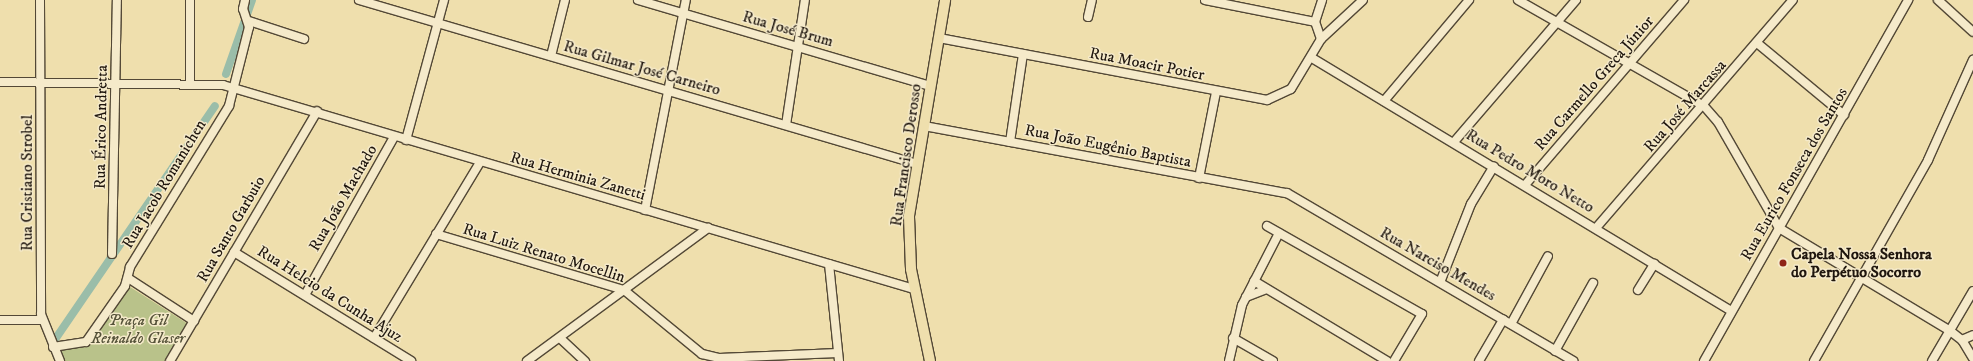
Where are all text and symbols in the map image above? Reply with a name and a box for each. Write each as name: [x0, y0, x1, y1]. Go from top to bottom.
street label: Rua José Brum: [740, 7, 836, 51]
street label: Rua Carmello Greca Júnior: [1530, 12, 1658, 154]
street label: Rua Gilmar José Carneiro: [561, 36, 723, 100]
street label: Rua Moacir Potier: [1088, 43, 1206, 85]
street label: Rua José Marcassa: [1640, 56, 1730, 156]
street label: Rua Érico Andretta: [90, 65, 112, 189]
street label: Rua Francisco Derosso: [886, 82, 926, 228]
street label: Rua Eurico Fonseca dos Santos: [1737, 84, 1851, 264]
street label: Rua Cristiano Strobel: [17, 115, 37, 251]
street label: Rua Jacob Romanichen: [118, 116, 210, 252]
street label: Rua João Eugênio Baptista: [1023, 120, 1193, 172]
street label: Rua Pedro Moro Netto: [1462, 125, 1598, 217]
street label: Rua João Machado: [305, 141, 381, 255]
street label: Rua Herminia Zanetti: [508, 148, 648, 204]
street label: Rua Santo Garbuio: [193, 172, 269, 286]
street label: Rua Luiz Renato Mocellin: [460, 219, 628, 287]
street label: Rua Narciso Mendes: [1377, 223, 1499, 305]
street label: Rua Helcio da Cunha Ajuz: [254, 241, 406, 347]
place label: Capela Nossa Senhora do Perpétuo Socorro: [1791, 244, 1932, 282]
marker: Capela Nossa Senhora do Perpétuo Socorro: [1778, 258, 1788, 268]
park label: Praça Gil Reinaldo Glaser: [91, 310, 185, 348]

